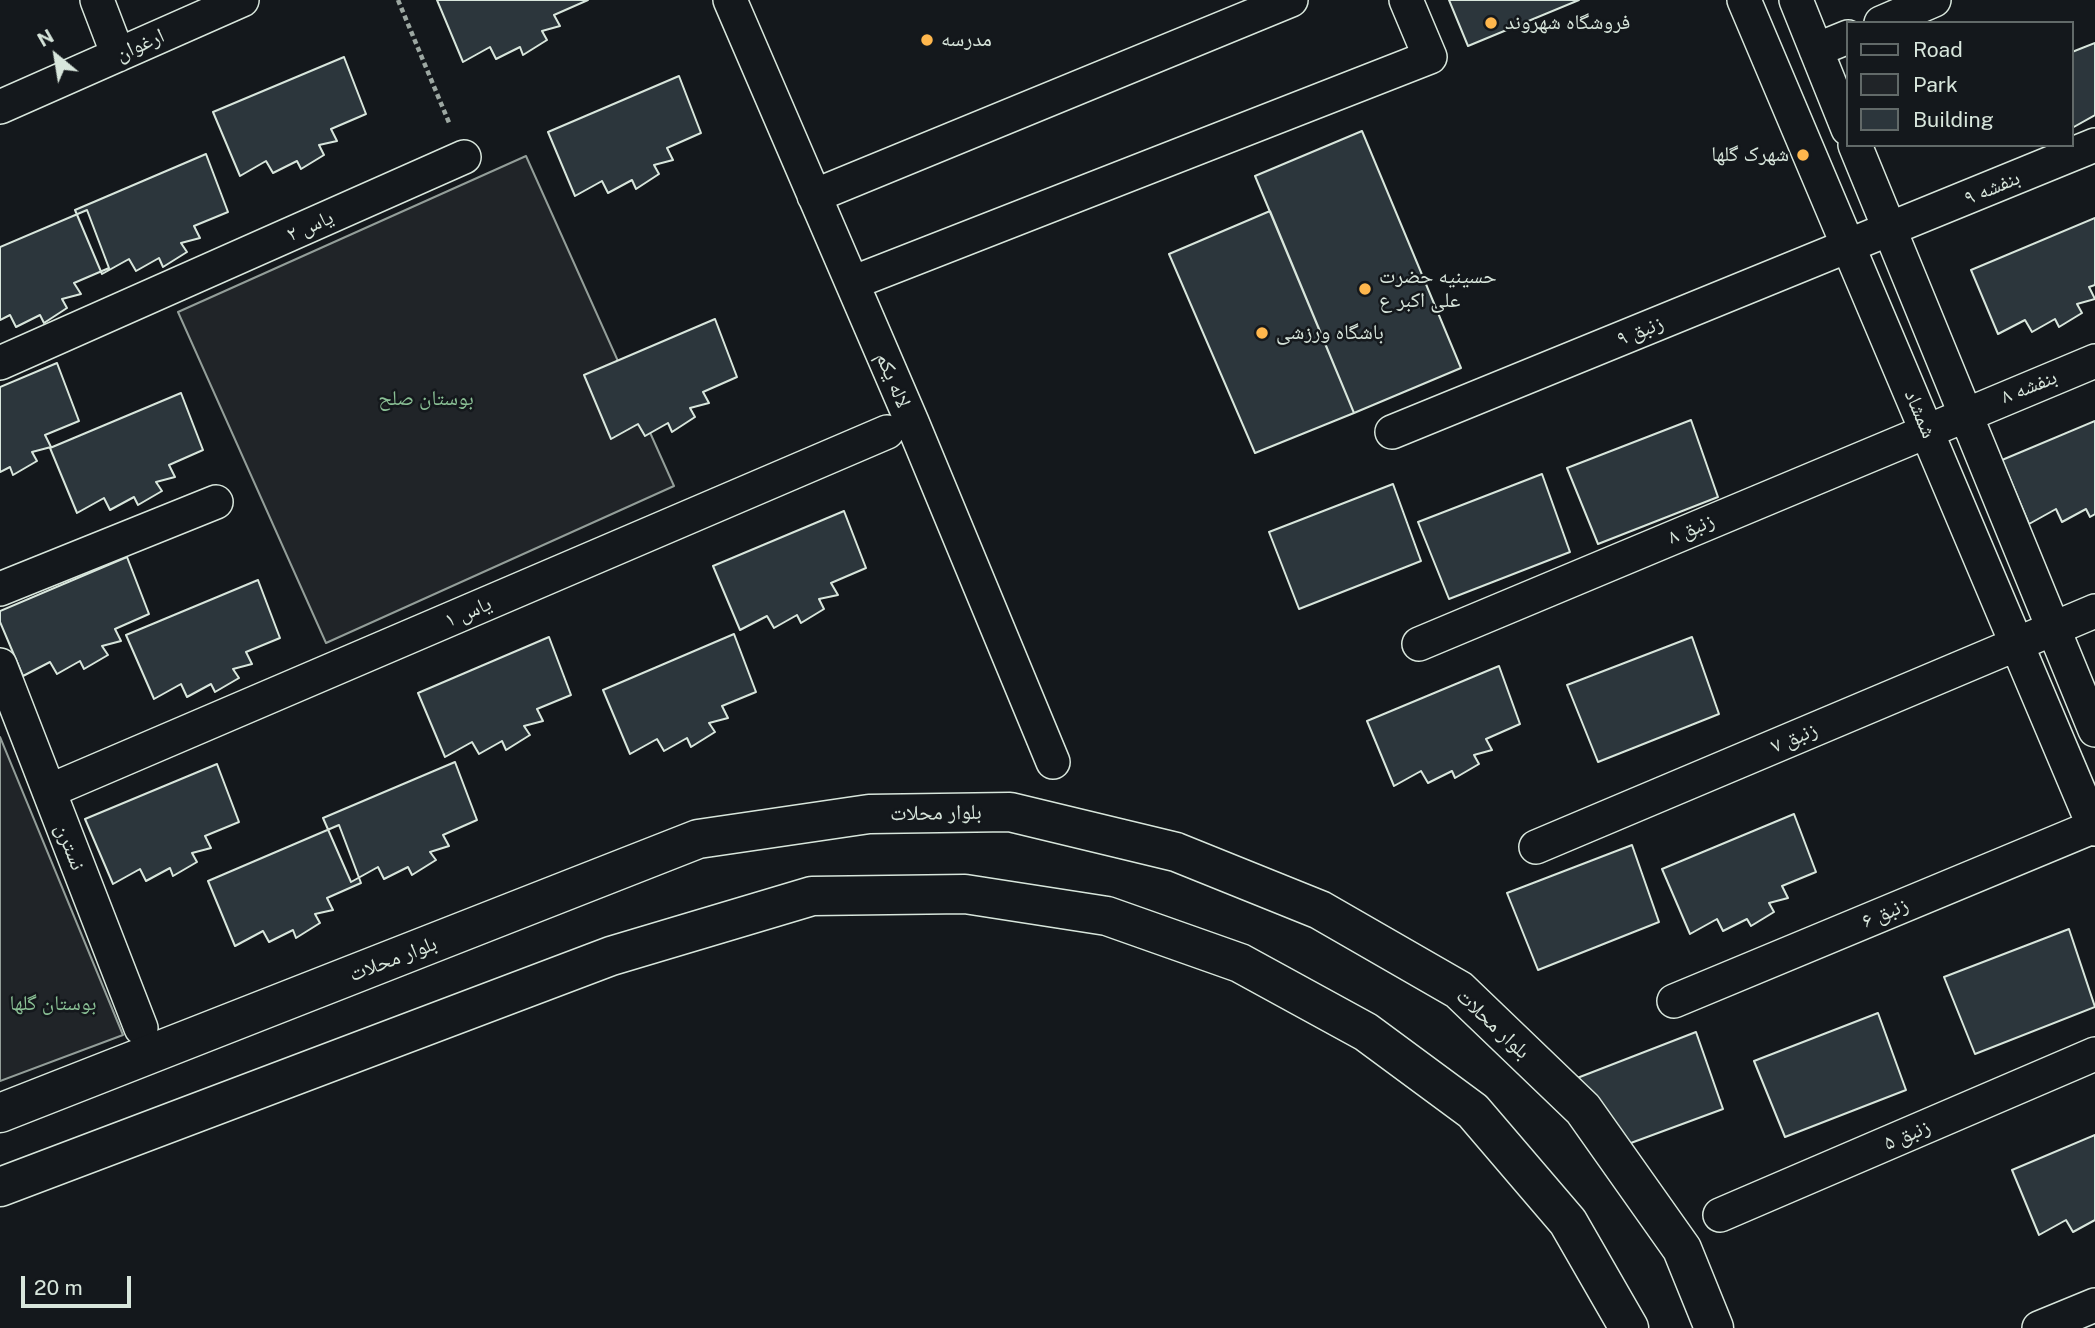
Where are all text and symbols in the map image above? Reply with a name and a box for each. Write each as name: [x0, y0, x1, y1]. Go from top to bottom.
place label: فروشگاه شهروند: [1505, 10, 1630, 36]
marker: فروشگاه شهروند: [1483, 15, 1499, 31]
north arrow: [21, 21, 91, 91]
legend: [1846, 21, 2074, 147]
street label: ارغوان: [112, 23, 168, 67]
text: N: [34, 25, 57, 51]
place label: مدرسه: [941, 27, 992, 53]
marker: مدرسه: [919, 32, 935, 48]
text: Road: [1913, 37, 1963, 62]
text: Park: [1913, 72, 1958, 97]
text: Building: [1913, 107, 1994, 132]
place label: شهرک گلها: [1711, 142, 1789, 168]
marker: شهرک گلها: [1795, 147, 1811, 163]
street label: بنفشه ۹: [1960, 165, 2024, 211]
street label: یاس ۲: [283, 205, 337, 247]
place label: حسینیه حضرت علی اکبر ع: [1379, 264, 1497, 314]
marker: حسینیه حضرت علی اکبر ع: [1357, 281, 1373, 297]
street label: زنبق ۹: [1613, 310, 1667, 352]
place label: باشگاه ورزشی: [1276, 320, 1384, 346]
marker: باشگاه ورزشی: [1254, 325, 1270, 341]
street label: لاله یکم: [870, 348, 916, 412]
street label: بنفشه ۸: [1997, 364, 2061, 410]
park label: بوستان صلح: [378, 386, 474, 412]
street label: شمشاد: [1899, 386, 1941, 442]
street label: زنبق ۸: [1664, 508, 1718, 550]
street label: یاس ۱: [441, 591, 495, 633]
street label: زنبق ۷: [1767, 717, 1821, 759]
street label: بلوار محلات: [890, 800, 982, 826]
street label: نسترن: [50, 820, 90, 874]
street label: زنبق ۶: [1858, 892, 1912, 934]
street label: بلوار محلات: [346, 931, 440, 987]
street label: بلوار محلات: [1451, 984, 1535, 1064]
park label: بوستان گلها: [10, 991, 96, 1017]
street label: زنبق ۵: [1880, 1114, 1934, 1156]
scale bar: [24, 1262, 135, 1306]
text: 20 m: [34, 1275, 83, 1300]

